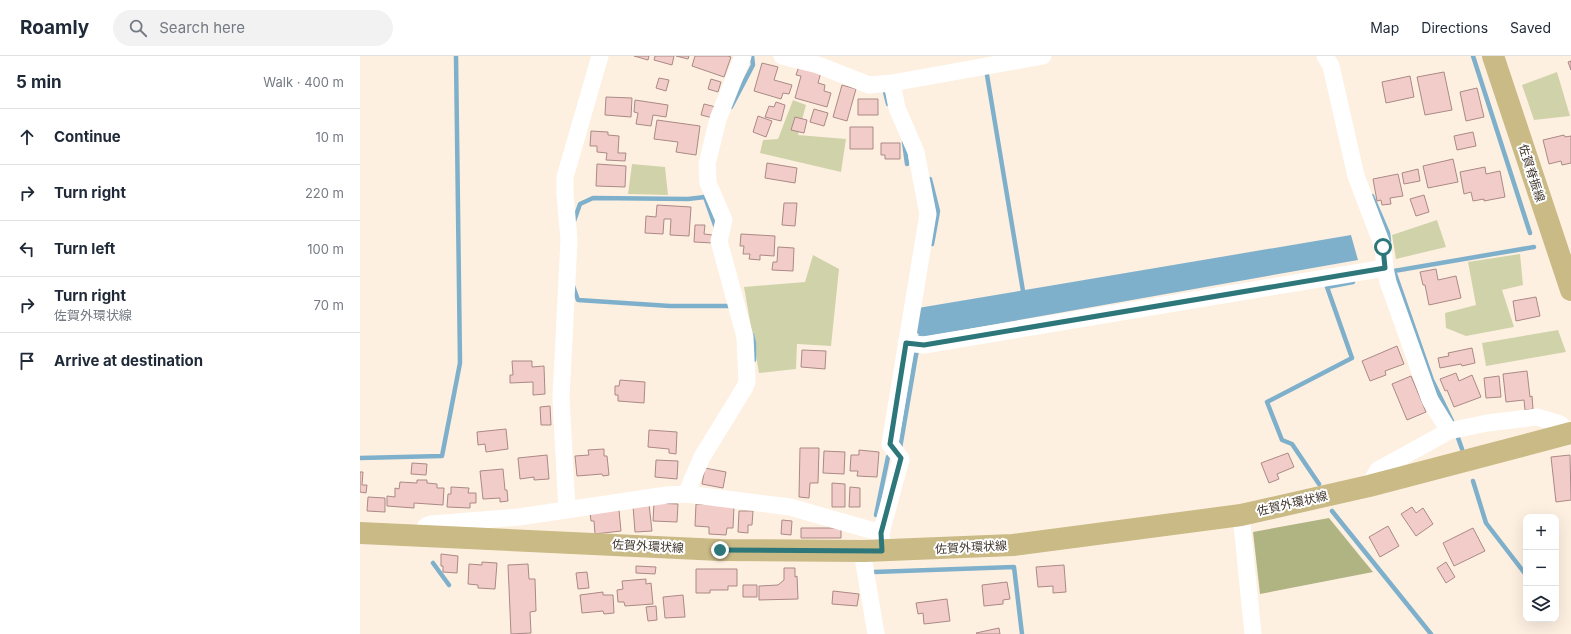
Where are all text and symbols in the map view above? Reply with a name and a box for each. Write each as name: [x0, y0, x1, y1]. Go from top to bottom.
search box: [113, 10, 393, 46]
text: Roamly: [20, 16, 89, 39]
icon: search: [127, 17, 149, 39]
text: Search here: [159, 18, 245, 37]
text: Map: [1370, 19, 1399, 36]
text: Directions: [1421, 19, 1488, 36]
text: Saved: [1510, 19, 1551, 36]
text: 5 min: [16, 72, 62, 92]
text: Walk · 400 m: [263, 74, 344, 90]
icon: ahead: [16, 126, 38, 148]
text: Continue: [54, 127, 121, 146]
text: 10 m: [315, 129, 344, 145]
street label: 佐賀脊振線: [1516, 142, 1548, 204]
icon: right: [16, 182, 38, 204]
text: Turn right: [54, 183, 126, 202]
text: 220 m: [305, 185, 344, 201]
icon: left: [16, 238, 38, 260]
route start: [1374, 238, 1392, 256]
text: Turn left: [54, 239, 115, 258]
text: 100 m: [307, 241, 344, 257]
text: Turn right: [54, 286, 126, 305]
icon: right: [16, 294, 38, 316]
text: 70 m: [314, 297, 344, 313]
text: 佐賀外環状線: [54, 307, 132, 323]
icon: arrive: [16, 350, 38, 372]
text: Arrive at destination: [54, 351, 203, 370]
street label: 佐賀外環状線: [1255, 488, 1329, 518]
map controls: [1523, 514, 1559, 622]
button: +: [1523, 514, 1559, 550]
street label: 佐賀外環状線: [612, 537, 684, 555]
street label: 佐賀外環状線: [935, 538, 1007, 556]
route end: [711, 541, 729, 559]
button: −: [1523, 550, 1559, 586]
button: layers: [1523, 586, 1559, 622]

